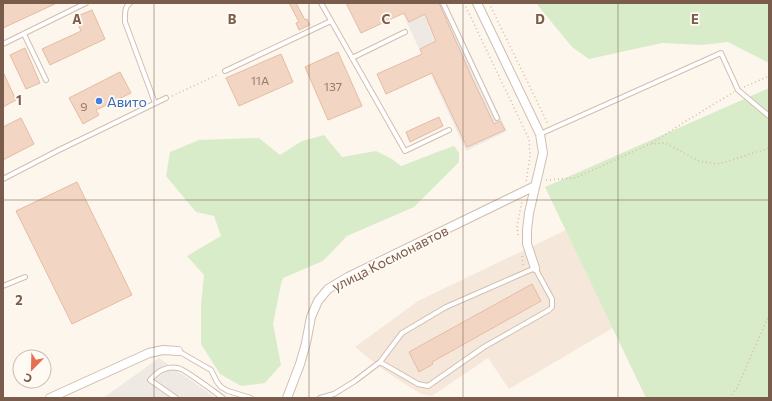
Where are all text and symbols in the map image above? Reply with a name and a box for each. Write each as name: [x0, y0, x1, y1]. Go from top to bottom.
text: A: [72, 11, 82, 27]
text: B: [228, 11, 237, 27]
text: C: [382, 11, 391, 27]
text: D: [535, 11, 545, 27]
text: E: [691, 11, 699, 27]
house number: 11А: [251, 73, 269, 87]
house number: 137: [324, 79, 342, 93]
text: 1: [16, 92, 22, 108]
place label: Авито: [107, 93, 147, 110]
marker: Авито: [94, 96, 104, 106]
house number: 9: [80, 99, 88, 113]
street label: улица Космонавтов: [329, 221, 451, 295]
text: 2: [15, 292, 23, 308]
north arrow: [12, 349, 52, 389]
text: С: [21, 371, 34, 386]

